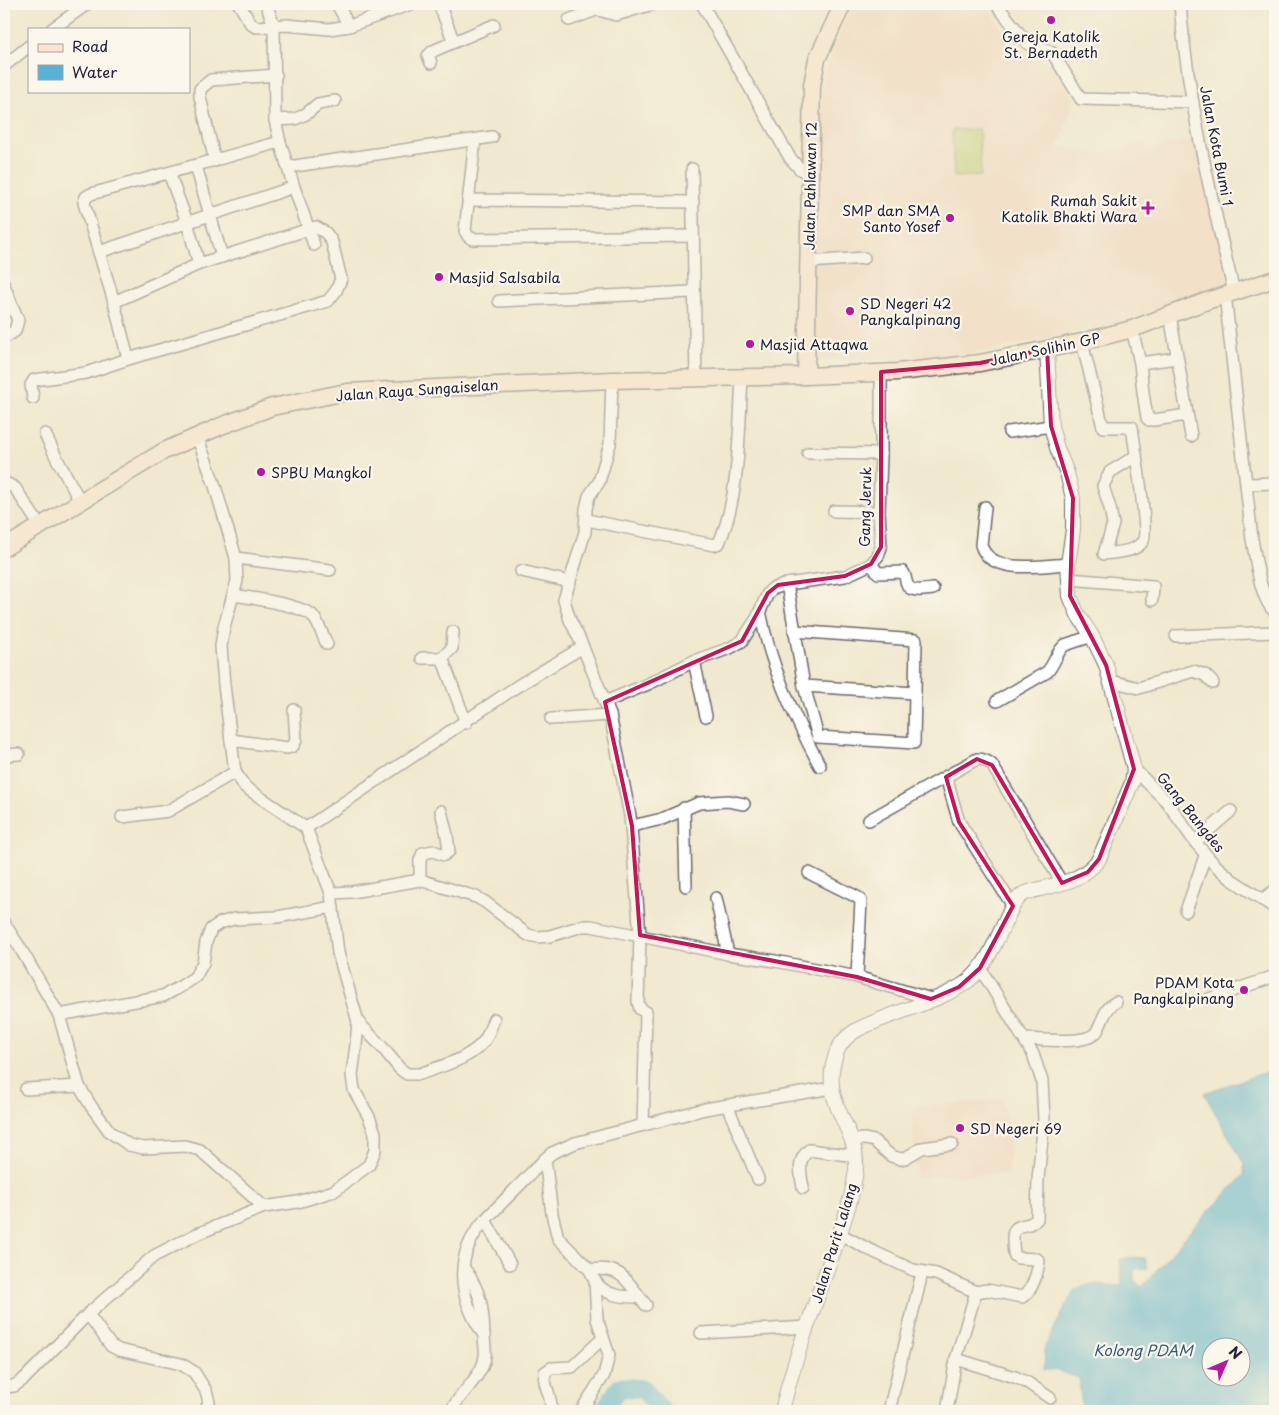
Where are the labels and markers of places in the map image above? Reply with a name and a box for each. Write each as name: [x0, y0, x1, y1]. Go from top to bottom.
marker: Gereja Katolik St. Bernadeth: [1045, 14, 1057, 26]
place label: Gereja Katolik St. Bernadeth: [1002, 26, 1101, 63]
place label: Rumah Sakit Katolik Bhakti Wara: [1001, 190, 1137, 227]
place label: SMP dan SMA Santo Yosef: [842, 200, 941, 237]
marker: Rumah Sakit Katolik Bhakti Wara: [1141, 201, 1155, 215]
marker: SMP dan SMA Santo Yosef: [944, 212, 956, 224]
place label: Masjid Salsabila: [449, 267, 561, 288]
marker: Masjid Salsabila: [433, 271, 445, 283]
place label: SD Negeri 42 Pangkalpinang: [860, 293, 961, 330]
marker: SD Negeri 42 Pangkalpinang: [844, 305, 856, 317]
place label: Masjid Attaqwa: [760, 334, 868, 355]
marker: Masjid Attaqwa: [744, 338, 756, 350]
place label: SPBU Mangkol: [271, 462, 372, 483]
marker: SPBU Mangkol: [255, 466, 267, 478]
place label: PDAM Kota Pangkalpinang: [1133, 972, 1234, 1009]
marker: PDAM Kota Pangkalpinang: [1238, 984, 1250, 996]
place label: SD Negeri 69: [970, 1118, 1062, 1139]
marker: SD Negeri 69: [954, 1122, 966, 1134]

